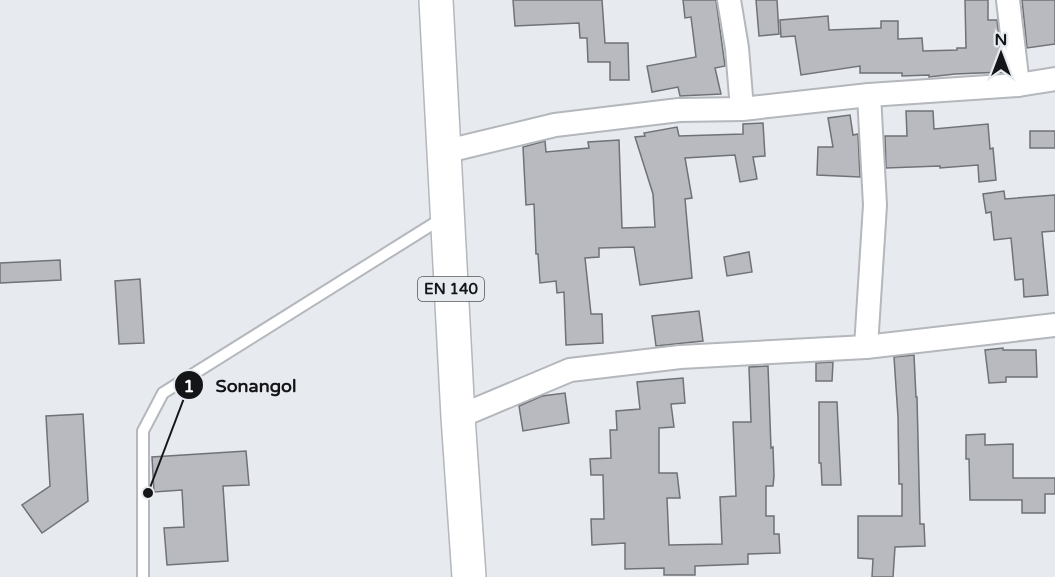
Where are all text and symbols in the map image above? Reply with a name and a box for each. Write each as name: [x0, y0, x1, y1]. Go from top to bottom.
north arrow: [971, 24, 1031, 84]
text: N: [995, 30, 1007, 50]
road number: EN 140: [418, 277, 484, 301]
callout: Sonangol: [174, 367, 309, 403]
text: 1: [183, 375, 195, 397]
text: Sonangol: [216, 375, 296, 397]

